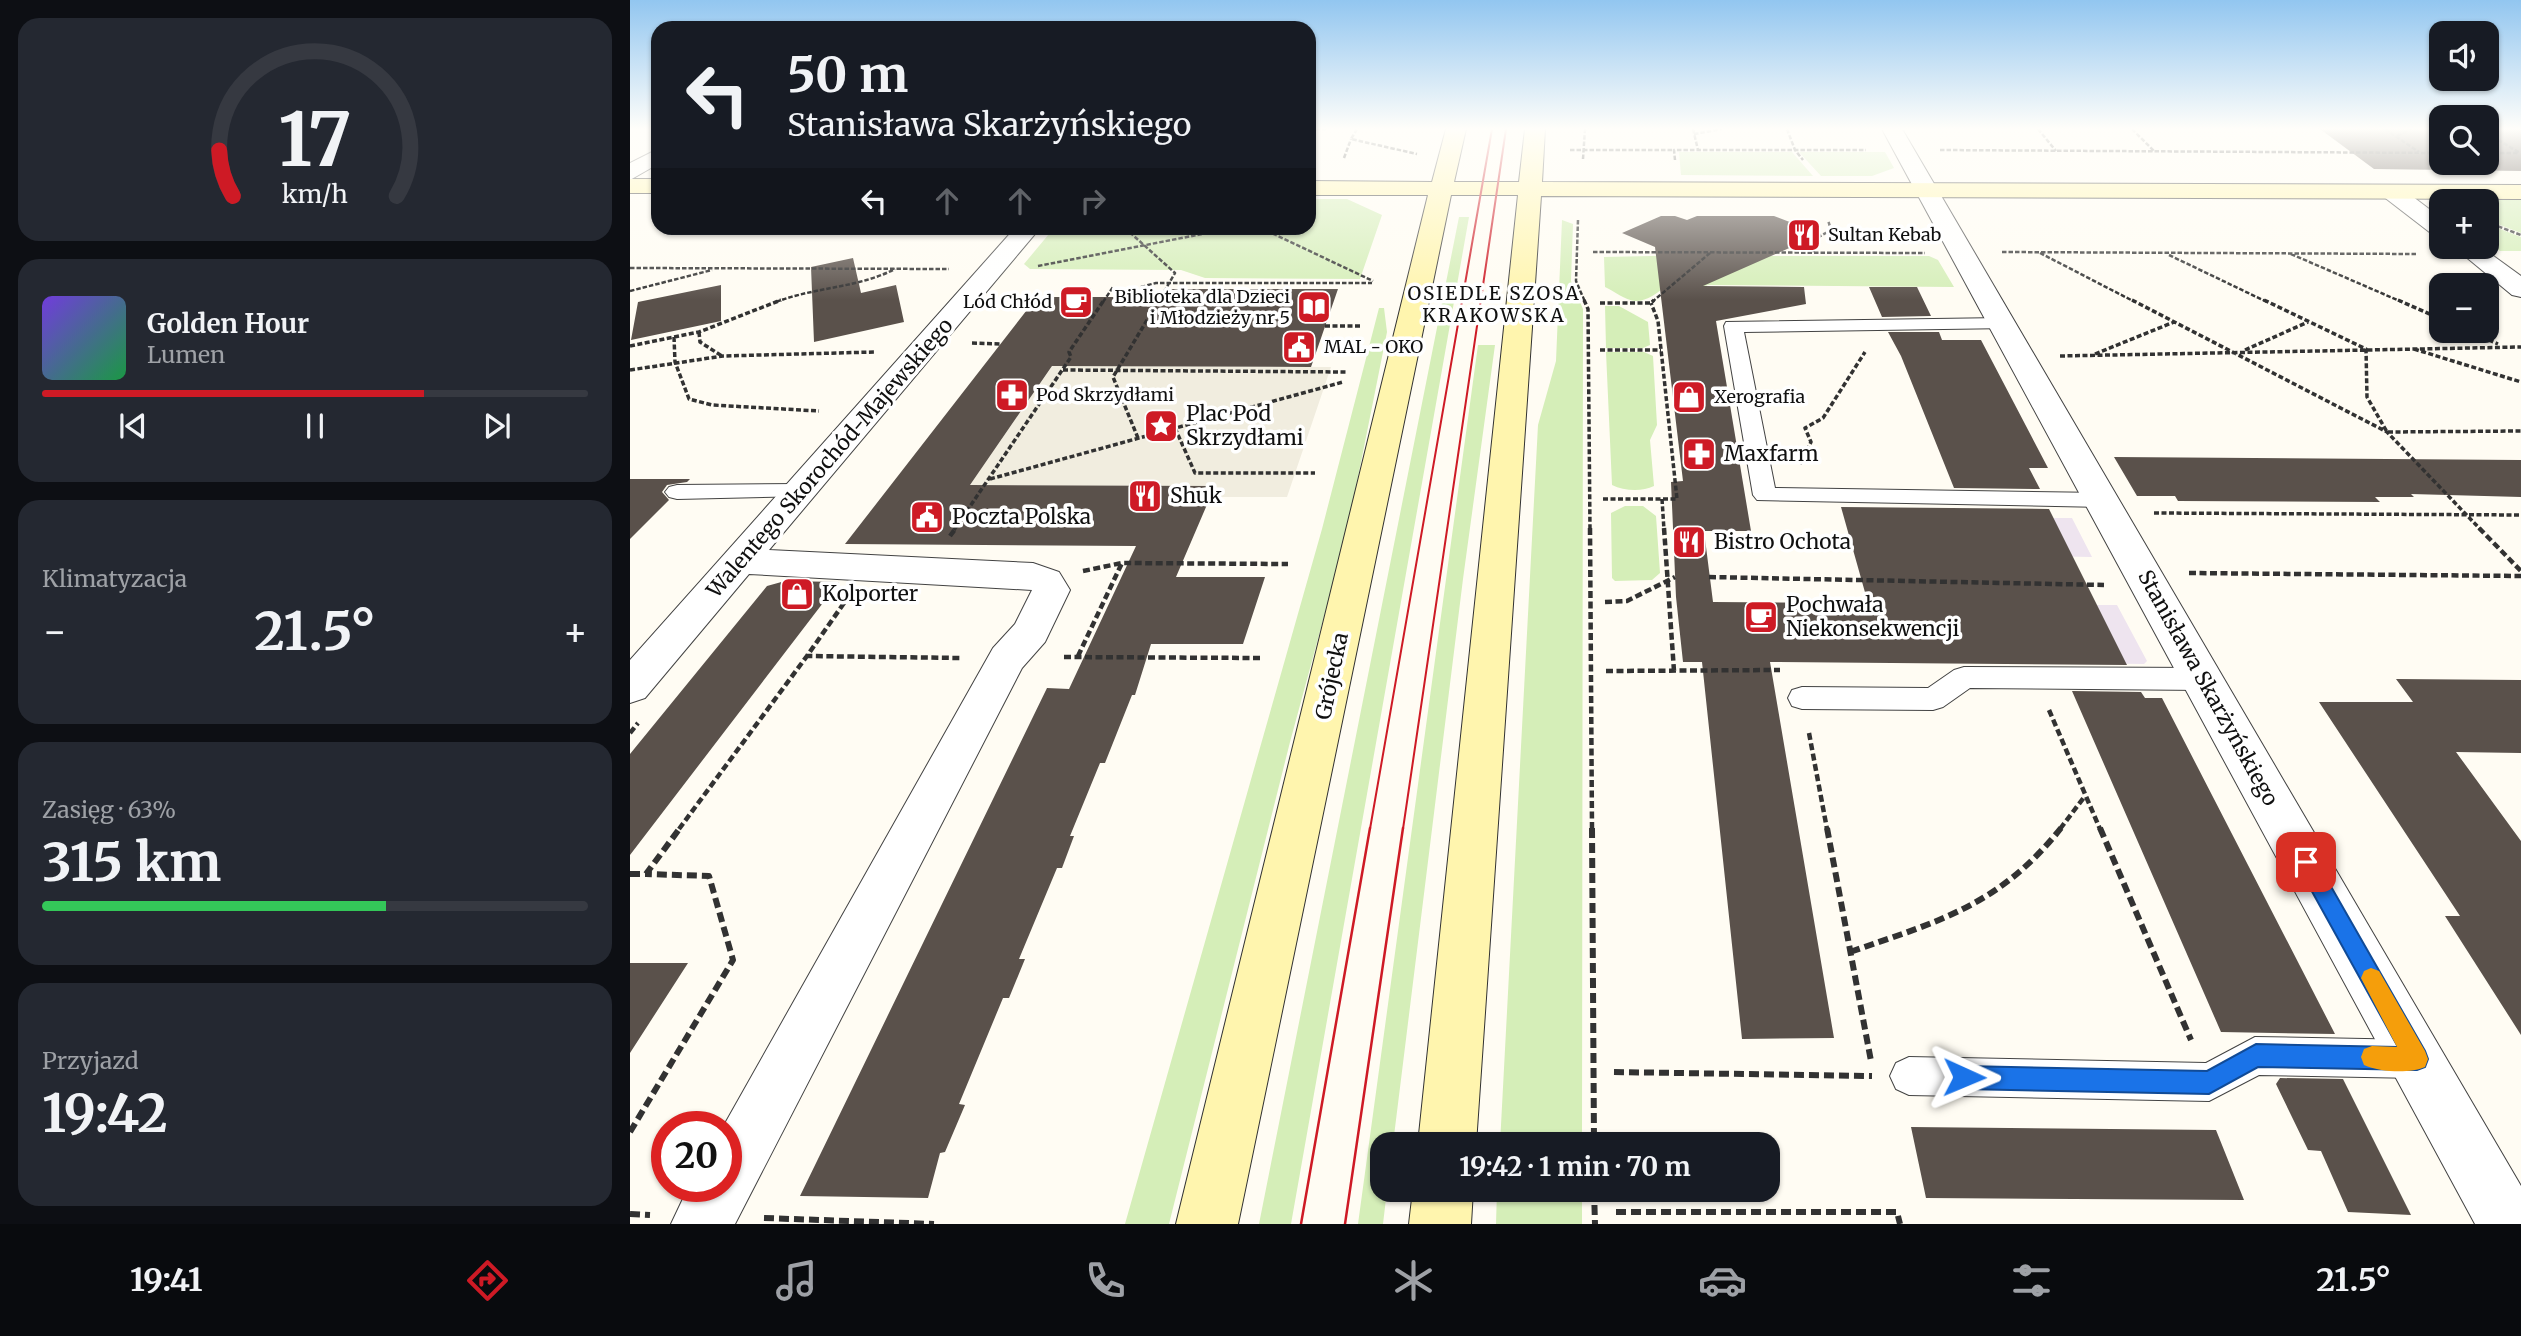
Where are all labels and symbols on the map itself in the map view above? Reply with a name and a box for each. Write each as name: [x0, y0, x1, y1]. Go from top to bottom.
restaurant icon: Sultan Kebab: [1785, 216, 1823, 254]
place label: Sultan Kebab: [1828, 223, 1941, 246]
district label: OSIEDLE SZOSA KRAKOWSKA: [1407, 281, 1581, 327]
cafe icon: Lód Chłód: [1057, 283, 1095, 321]
place label: Biblioteka dla Dzieci i Młodzieży nr 5: [1115, 285, 1290, 329]
library icon: Biblioteka dla Dzieci i Młodzieży nr 5: [1295, 288, 1333, 326]
place label: Lód Chłód: [963, 290, 1052, 313]
street label: Walentego Skorochód-Majewskiego: [700, 312, 959, 604]
public building icon: MAL - OKO: [1280, 328, 1318, 366]
place label: MAL - OKO: [1324, 335, 1423, 358]
pharmacy icon: Pod Skrzydłami: [993, 376, 1031, 414]
shop icon: Xerografia: [1670, 378, 1708, 416]
place label: Pod Skrzydłami: [1036, 383, 1174, 406]
place label: Xerografia: [1714, 385, 1805, 408]
place label: Plac Pod Skrzydłami: [1186, 400, 1304, 451]
place icon: Plac Pod Skrzydłami: [1142, 407, 1180, 445]
pharmacy icon: Maxfarm: [1680, 435, 1718, 473]
place label: Maxfarm: [1724, 440, 1819, 467]
restaurant icon: Shuk: [1126, 477, 1164, 515]
place label: Shuk: [1170, 482, 1223, 509]
public building icon: Poczta Polska: [908, 498, 946, 536]
place label: Poczta Polska: [952, 503, 1091, 530]
restaurant icon: Bistro Ochota: [1670, 523, 1708, 561]
place label: Bistro Ochota: [1714, 528, 1851, 555]
street label: Stanisława Skarżyńskiego: [2132, 565, 2285, 810]
shop icon: Kolporter: [778, 575, 816, 613]
place label: Kolporter: [822, 580, 918, 607]
place label: Pochwała Niekonsekwencji: [1786, 591, 1959, 642]
cafe icon: Pochwała Niekonsekwencji: [1742, 598, 1780, 636]
street label: Grójecka: [1309, 630, 1354, 722]
pin: [2276, 832, 2336, 892]
position arrow: [1927, 1040, 2001, 1114]
speed limit sign: 20: [651, 1111, 742, 1202]

